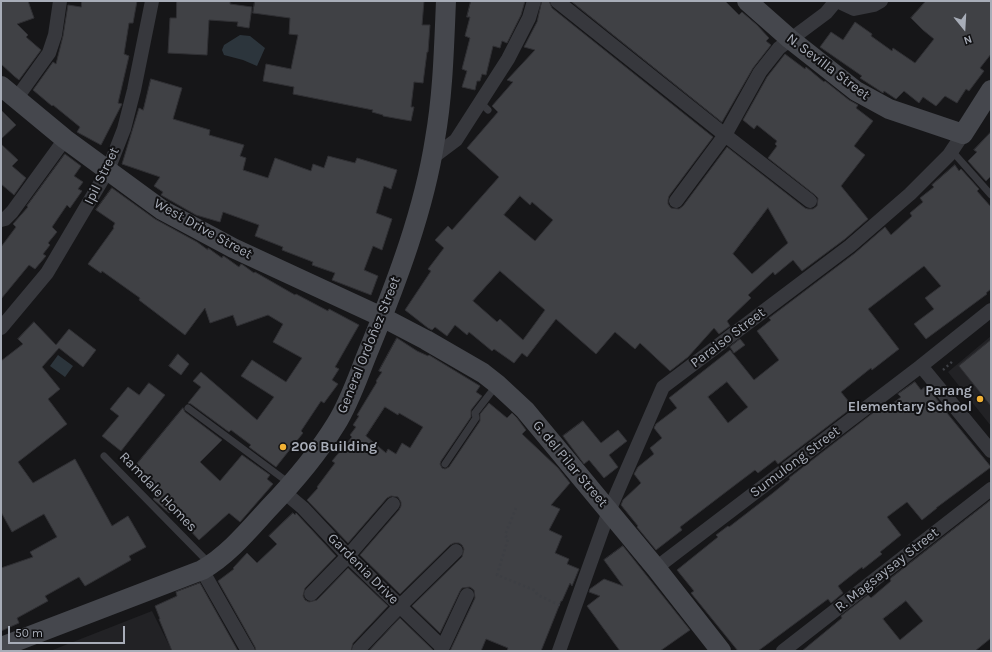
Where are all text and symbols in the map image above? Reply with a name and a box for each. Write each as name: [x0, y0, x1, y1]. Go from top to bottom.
north arrow: [944, 8, 984, 48]
street label: N. Sevilla Street: [783, 30, 873, 104]
text: N: [962, 32, 974, 47]
street label: Ipil Street: [81, 144, 123, 208]
street label: West Drive Street: [151, 195, 255, 263]
street label: General Ordoñez Street: [334, 274, 404, 416]
street label: Paraiso Street: [687, 304, 769, 372]
place label: Parang Elementary School: [848, 383, 972, 416]
marker: Parang Elementary School: [975, 394, 985, 404]
street label: G. del Pilar Street: [529, 417, 611, 511]
street label: Sumulong Street: [747, 423, 843, 501]
place label: 206 Building: [291, 439, 377, 455]
marker: 206 Building: [278, 442, 288, 452]
street label: Ramdale Homes: [116, 449, 200, 535]
street label: R. Magsaysay Street: [832, 524, 942, 616]
street label: Gardenia Drive: [324, 530, 402, 608]
scale bar: [10, 618, 127, 644]
text: 50 m: [15, 626, 43, 640]

